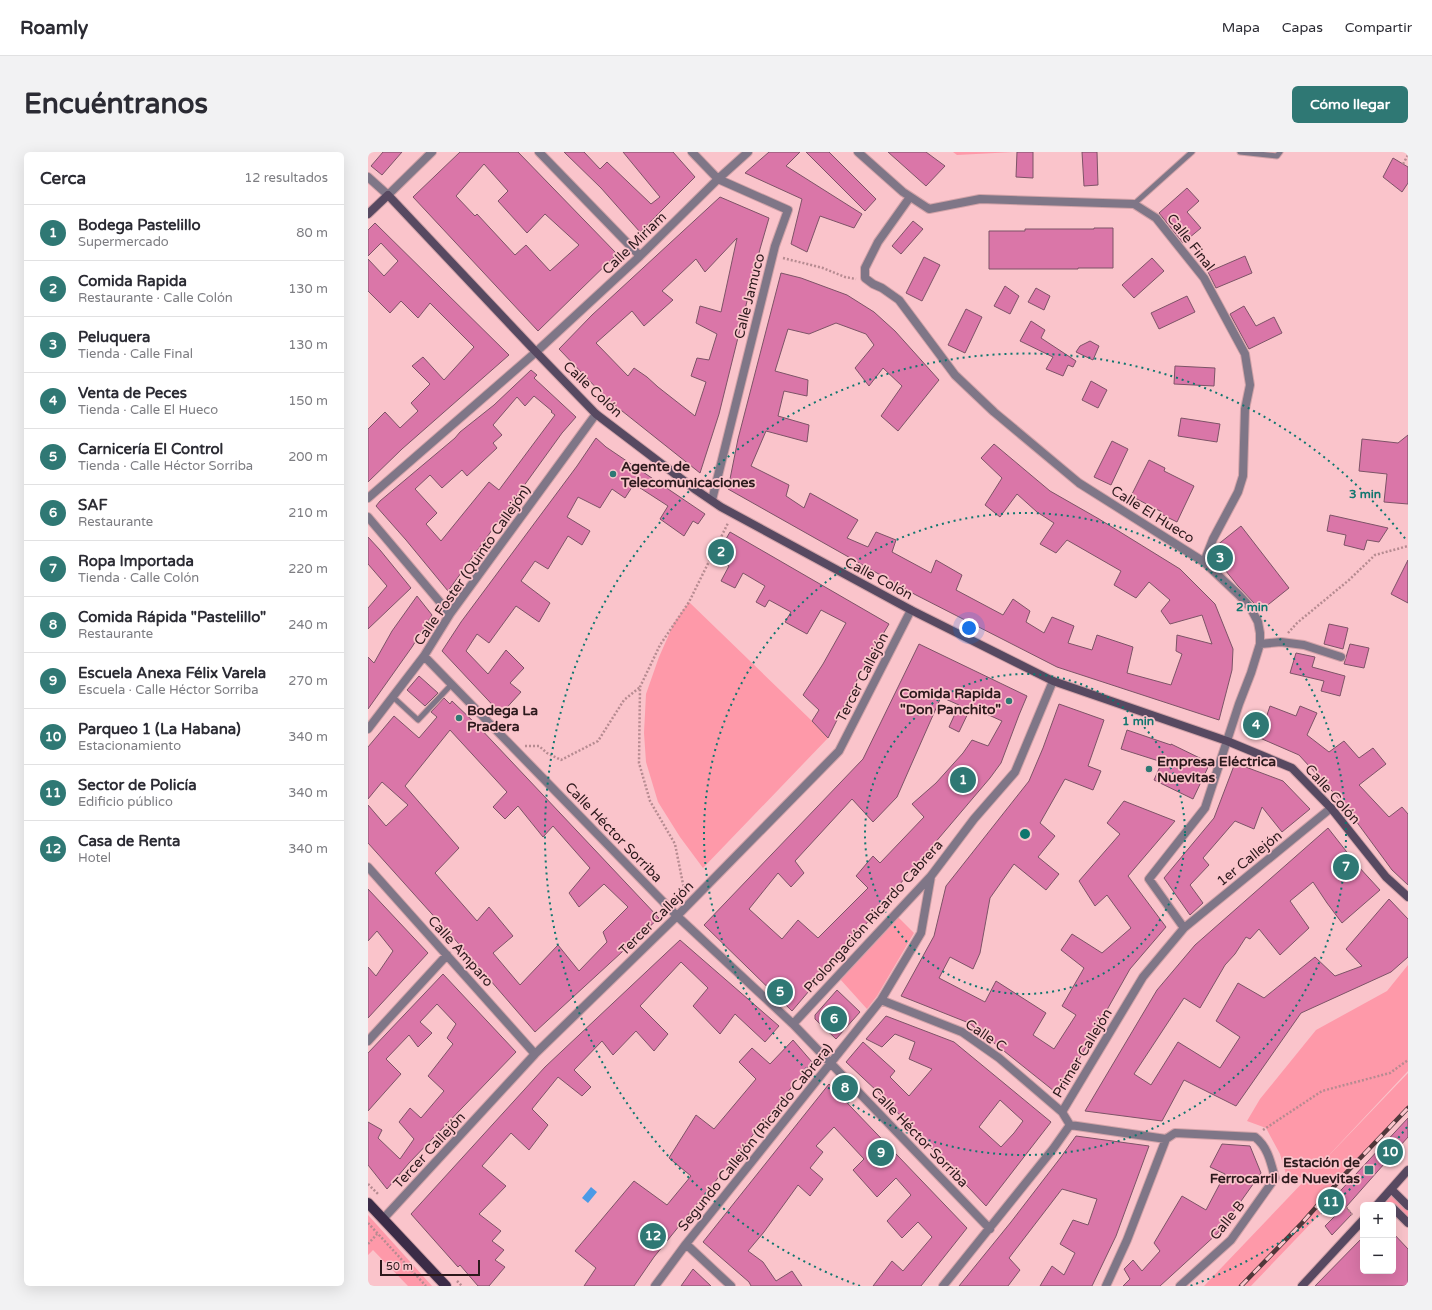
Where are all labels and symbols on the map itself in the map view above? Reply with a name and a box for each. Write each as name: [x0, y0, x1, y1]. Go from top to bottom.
street label: Calle Miriam: [599, 209, 670, 278]
street label: Calle Final: [1163, 210, 1218, 274]
street label: Calle Jamuco: [731, 251, 768, 341]
street label: Calle Colón: [560, 358, 626, 421]
place label: Agente de Telecomunicaciones: [620, 458, 755, 491]
marker: Agente de Telecomunicaciones: [608, 469, 618, 479]
street label: Calle Foster (Quinto Callejón): [410, 482, 534, 649]
street label: Calle El Hueco: [1108, 482, 1198, 547]
text: 3 min: [1349, 487, 1381, 501]
pin: 2: [708, 537, 734, 567]
pin: 3: [1207, 543, 1233, 573]
street label: Calle Colón: [842, 553, 916, 603]
text: 2 min: [1236, 600, 1268, 614]
your location: [959, 618, 979, 638]
street label: Tercer Callejón: [833, 630, 892, 725]
place label: Comida Rapida "Don Panchito": [899, 685, 1001, 718]
marker: Comida Rapida "Don Panchito": [1004, 696, 1014, 706]
place label: Bodega La Pradera: [467, 702, 538, 735]
pin: 4: [1243, 710, 1269, 740]
marker: Bodega La Pradera: [454, 713, 464, 723]
text: 1 min: [1122, 714, 1154, 728]
place label: Empresa Eléctrica Nuevitas: [1157, 753, 1276, 786]
street label: Calle Colón: [1301, 761, 1364, 828]
marker: Empresa Eléctrica Nuevitas: [1144, 764, 1154, 774]
pin: 1: [950, 765, 976, 795]
street label: Calle Héctor Sorriba: [561, 779, 666, 886]
centre of rings: [1018, 827, 1032, 841]
street label: 1er Callejón: [1213, 827, 1285, 890]
street label: Prolongación Ricardo Cabrera: [800, 837, 946, 996]
pin: 7: [1333, 852, 1359, 882]
street label: Tercer Callejón: [616, 878, 697, 959]
street label: Calle Amparo: [424, 912, 497, 990]
pin: 5: [767, 977, 793, 1007]
pin: 6: [821, 1004, 847, 1034]
street label: Primer Callejón: [1049, 1006, 1116, 1101]
street label: Calle C: [962, 1016, 1010, 1055]
street label: Segundo Callejón (Ricardo Cabrera): [674, 1040, 836, 1235]
pin: 8: [832, 1073, 858, 1103]
street label: Calle Héctor Sorriba: [867, 1084, 972, 1191]
street label: Tercer Callejón: [390, 1109, 469, 1192]
pin: 10: [1377, 1137, 1403, 1167]
pin: 9: [868, 1138, 894, 1168]
place label: Estación de Ferrocarril de Nuevitas: [1210, 1154, 1360, 1187]
marker: Estación de Ferrocarril de Nuevitas: [1363, 1164, 1375, 1176]
pin: 11: [1318, 1187, 1344, 1217]
street label: Calle B: [1206, 1197, 1248, 1243]
pin: 12: [640, 1221, 666, 1251]
scale bar: [380, 1258, 480, 1277]

